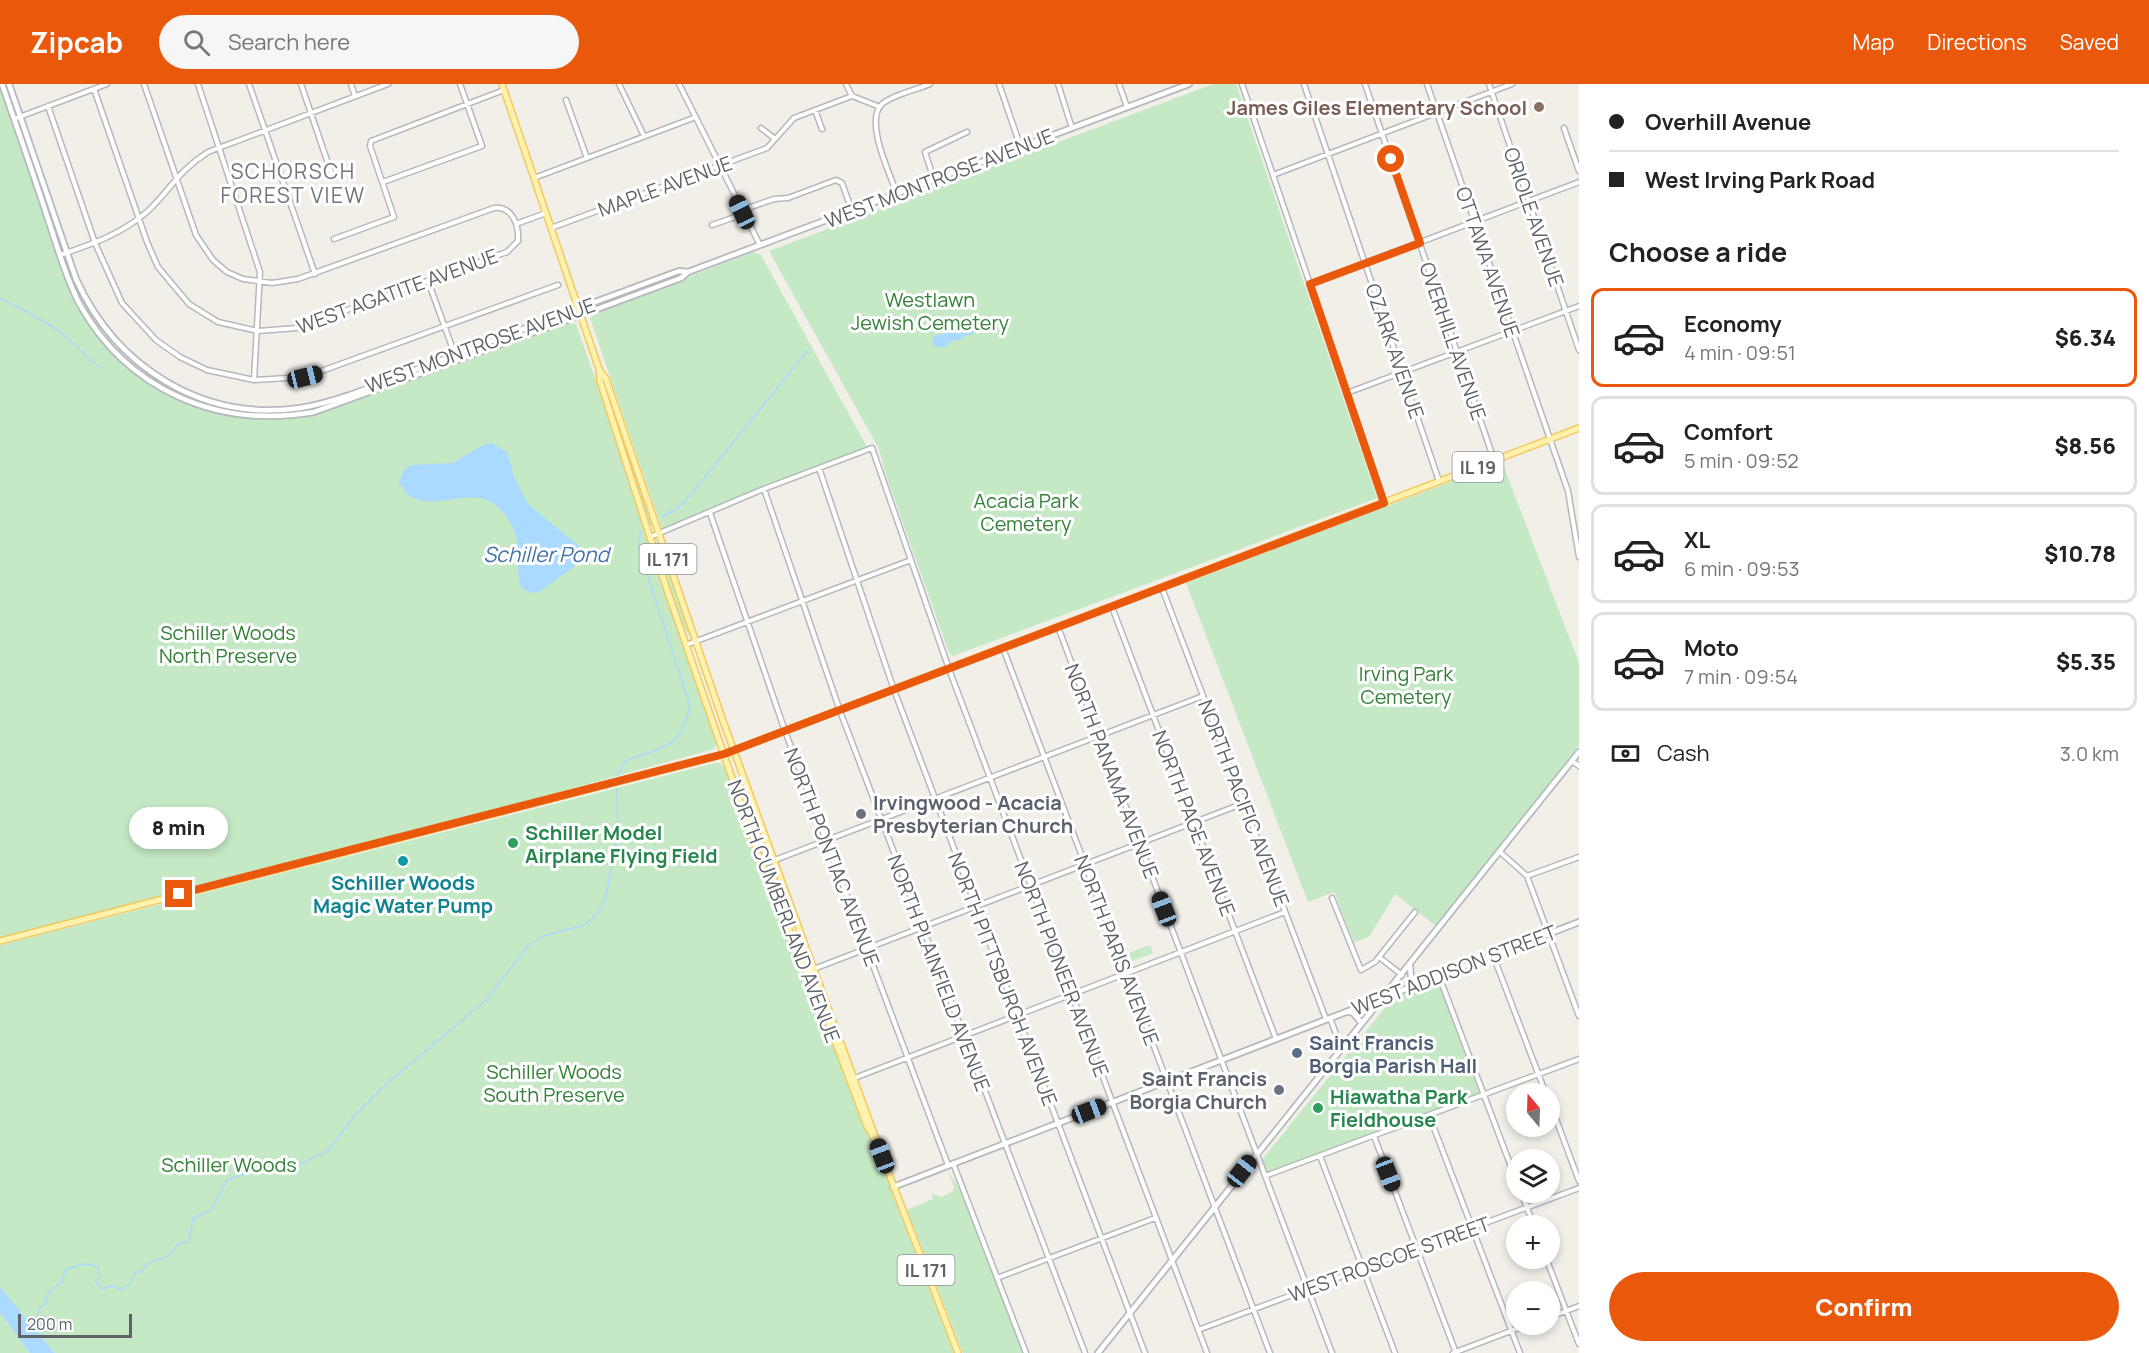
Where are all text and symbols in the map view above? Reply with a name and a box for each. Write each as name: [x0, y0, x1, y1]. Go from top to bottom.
search box: [159, 15, 579, 69]
text: Zipcab: [30, 23, 123, 61]
icon: search: [180, 26, 213, 59]
text: Search here: [228, 27, 350, 57]
text: Map: [1853, 28, 1894, 56]
text: Directions: [1927, 28, 2027, 56]
text: Saved: [2060, 28, 2119, 56]
place label: James Giles Elementary School: [1226, 94, 1527, 121]
marker: James Giles Elementary School: [1532, 100, 1546, 114]
text: Overhill Avenue: [1645, 107, 1811, 137]
street label: WEST MONTROSE AVENUE: [821, 122, 1057, 234]
street label: ORIOLE AVENUE: [1498, 144, 1570, 290]
route start: [1377, 145, 1404, 172]
street label: MAPLE AVENUE: [594, 149, 736, 223]
district label: SCHORSCH FOREST VIEW: [220, 157, 366, 209]
text: West Irving Park Road: [1645, 165, 1875, 195]
street label: OTTAWA AVENUE: [1450, 183, 1526, 341]
car: [726, 192, 758, 232]
text: Choose a ride: [1609, 233, 1787, 270]
street label: WEST AGATITE AVENUE: [293, 242, 501, 340]
street label: OVERHILL AVENUE: [1413, 258, 1493, 424]
street label: OZARK AVENUE: [1359, 280, 1431, 422]
park label: Westlawn Jewish Cemetery: [851, 286, 1010, 336]
street label: WEST MONTROSE AVENUE: [361, 291, 599, 399]
text: Economy: [1684, 309, 1782, 339]
icon: car: [1612, 311, 1666, 365]
text: $6.34: [2055, 323, 2116, 353]
text: 4 min · 09:51: [1684, 339, 1796, 366]
car: [285, 364, 325, 390]
text: Comfort: [1684, 417, 1773, 447]
icon: car: [1612, 419, 1666, 473]
text: $8.56: [2055, 431, 2116, 461]
text: 5 min · 09:52: [1684, 447, 1799, 474]
road number: IL 19: [1452, 452, 1504, 482]
park label: Acacia Park Cemetery: [973, 487, 1080, 537]
text: XL: [1684, 525, 1710, 555]
icon: car: [1612, 527, 1666, 581]
text: $10.78: [2044, 539, 2116, 569]
water label: Schiller Pond: [483, 540, 611, 568]
road number: IL 171: [640, 544, 696, 574]
text: 6 min · 09:53: [1684, 555, 1800, 582]
park label: Schiller Woods North Preserve: [159, 619, 297, 669]
text: Moto: [1684, 633, 1739, 663]
icon: car: [1612, 635, 1666, 689]
text: $5.35: [2056, 647, 2116, 677]
street label: NORTH PANAMA AVENUE: [1059, 660, 1165, 882]
park label: Irving Park Cemetery: [1359, 660, 1454, 710]
text: 7 min · 09:54: [1684, 663, 1798, 690]
street label: NORTH PACIFIC AVENUE: [1192, 696, 1296, 910]
street label: NORTH PAGE AVENUE: [1146, 726, 1242, 920]
icon: cash: [1609, 737, 1642, 770]
text: Cash: [1657, 738, 1710, 768]
text: 3.0 km: [2060, 740, 2119, 767]
street label: NORTH PONTIAC AVENUE: [778, 744, 886, 970]
street label: NORTH CUMBERLAND AVENUE: [721, 776, 847, 1046]
place label: Irvingwood - Acacia Presbyterian Church: [873, 789, 1073, 839]
callout: 8 min: [130, 807, 228, 849]
marker: Irvingwood - Acacia Presbyterian Church: [854, 807, 868, 821]
text: 8 min: [152, 814, 205, 841]
place label: Schiller Model Airplane Flying Field: [525, 819, 718, 869]
marker: Schiller Model Airplane Flying Field: [506, 836, 520, 850]
street label: NORTH PITTSBURGH AVENUE: [942, 849, 1064, 1109]
street label: NORTH PLAINFIELD AVENUE: [881, 851, 997, 1095]
street label: NORTH PARIS AVENUE: [1068, 851, 1166, 1049]
marker: Schiller Woods Magic Water Pump: [396, 854, 410, 868]
street label: NORTH PIONEER AVENUE: [1008, 857, 1116, 1081]
place label: Schiller Woods Magic Water Pump: [313, 869, 493, 919]
route end: [165, 880, 192, 907]
car: [1149, 889, 1179, 929]
street label: WEST ADDISON STREET: [1348, 918, 1560, 1022]
place label: Saint Francis Borgia Parish Hall: [1309, 1029, 1477, 1079]
marker: Saint Francis Borgia Parish Hall: [1290, 1046, 1304, 1060]
park label: Schiller Woods South Preserve: [483, 1058, 625, 1108]
place label: Saint Francis Borgia Church: [1129, 1065, 1267, 1115]
marker: Saint Francis Borgia Church: [1272, 1083, 1286, 1097]
place label: Hiawatha Park Fieldhouse: [1330, 1083, 1469, 1133]
north arrow: [1506, 1083, 1560, 1137]
map controls: [1506, 1083, 1560, 1335]
car: [1069, 1096, 1109, 1126]
marker: Hiawatha Park Fieldhouse: [1311, 1101, 1325, 1115]
car: [867, 1136, 897, 1176]
button: layers: [1506, 1149, 1560, 1203]
park label: Schiller Woods: [161, 1151, 297, 1178]
car: [1224, 1151, 1260, 1191]
car: [1373, 1154, 1403, 1194]
street label: WEST ROSCOE STREET: [1285, 1210, 1493, 1308]
button: +: [1506, 1215, 1560, 1269]
road number: IL 171: [898, 1255, 954, 1285]
button: Confirm: [1609, 1272, 2119, 1341]
button: −: [1506, 1281, 1560, 1335]
scale bar: [18, 1311, 132, 1338]
text: 200 m: [27, 1313, 72, 1335]

